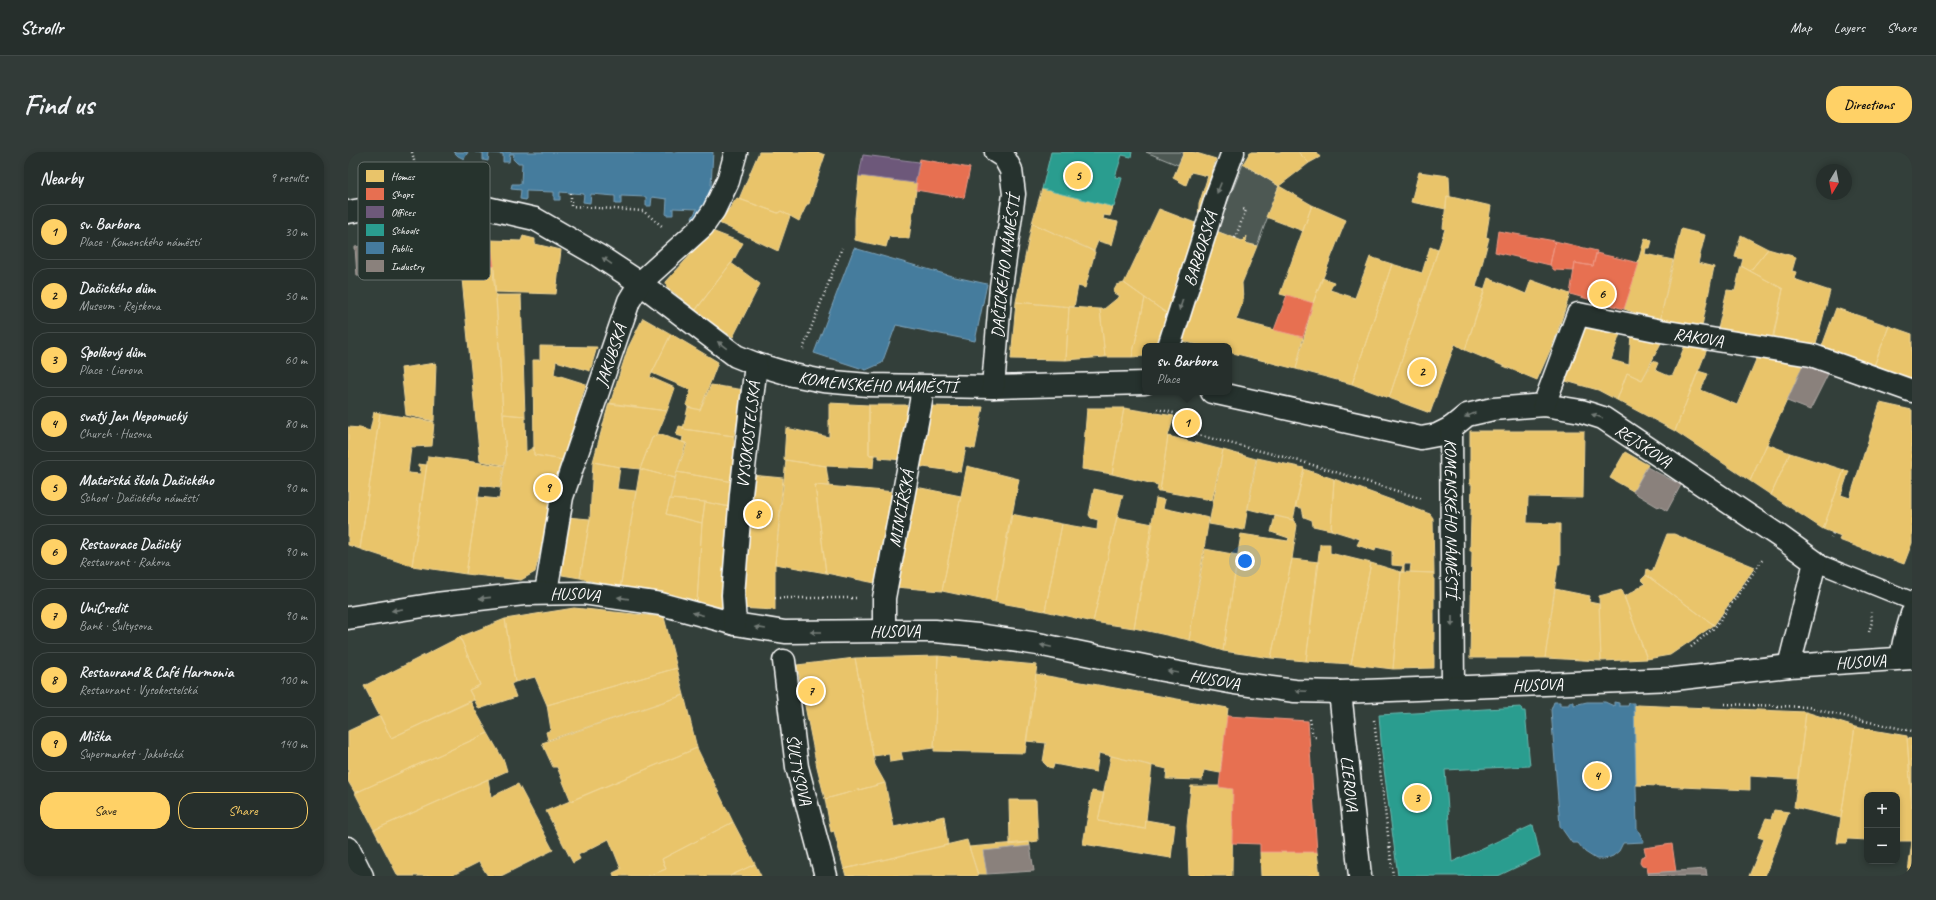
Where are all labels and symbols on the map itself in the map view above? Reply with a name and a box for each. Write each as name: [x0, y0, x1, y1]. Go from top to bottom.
pin: 5: [1065, 161, 1091, 191]
legend: [358, 162, 490, 280]
north arrow: [1816, 164, 1852, 200]
text: Homes: [391, 169, 416, 183]
one-way arrow: [1216, 183, 1222, 195]
text: Shops: [391, 187, 415, 201]
street label: DAČICKÉHO NÁMĚSTÍ: [987, 190, 1025, 339]
text: Offices: [391, 205, 416, 219]
street label: BARBORSKÁ: [1179, 207, 1223, 289]
text: Schools: [391, 223, 420, 237]
text: Public: [391, 241, 413, 255]
one-way arrow: [602, 257, 612, 265]
text: Industry: [391, 259, 425, 273]
pin: 6: [1589, 279, 1615, 309]
one-way arrow: [1178, 299, 1184, 311]
street label: JAKUBSKÁ: [590, 319, 632, 390]
street label: RAKOVA: [1672, 323, 1725, 352]
one-way arrow: [717, 341, 727, 349]
pin: 2: [1409, 357, 1435, 387]
street label: KOMENSKÉHO NÁMĚSTÍ: [797, 366, 961, 397]
street label: VYSOKOSTELSKÁ: [732, 378, 765, 489]
pin: 1: [1174, 408, 1200, 438]
one-way arrow: [1463, 413, 1475, 419]
one-way arrow: [1591, 413, 1603, 419]
street label: REJSKOVA: [1611, 419, 1676, 472]
street label: KOMENSKÉHO NÁMĚSTÍ: [1440, 439, 1463, 602]
street label: MINCÍŘSKÁ: [884, 466, 919, 549]
pin: 9: [535, 473, 561, 503]
pin: 8: [745, 499, 771, 529]
your location: [1235, 551, 1255, 571]
street label: HUSOVA: [550, 583, 602, 606]
one-way arrow: [479, 595, 491, 601]
one-way arrow: [617, 595, 629, 601]
one-way arrow: [391, 607, 403, 613]
one-way arrow: [692, 611, 704, 617]
one-way arrow: [1449, 615, 1455, 628]
street label: HUSOVA: [870, 621, 921, 642]
one-way arrow: [754, 625, 766, 631]
one-way arrow: [809, 629, 822, 635]
one-way arrow: [1039, 642, 1052, 648]
street label: HUSOVA: [1835, 650, 1887, 674]
street label: HUSOVA: [1188, 665, 1242, 695]
one-way arrow: [1167, 669, 1179, 675]
street label: HUSOVA: [1512, 673, 1564, 696]
pin: 7: [798, 676, 824, 706]
one-way arrow: [1295, 687, 1307, 694]
street label: ŠULTYSOVA: [782, 733, 817, 808]
street label: LIEROVA: [1336, 755, 1363, 814]
pin: 4: [1584, 761, 1610, 791]
pin: 3: [1404, 783, 1430, 813]

